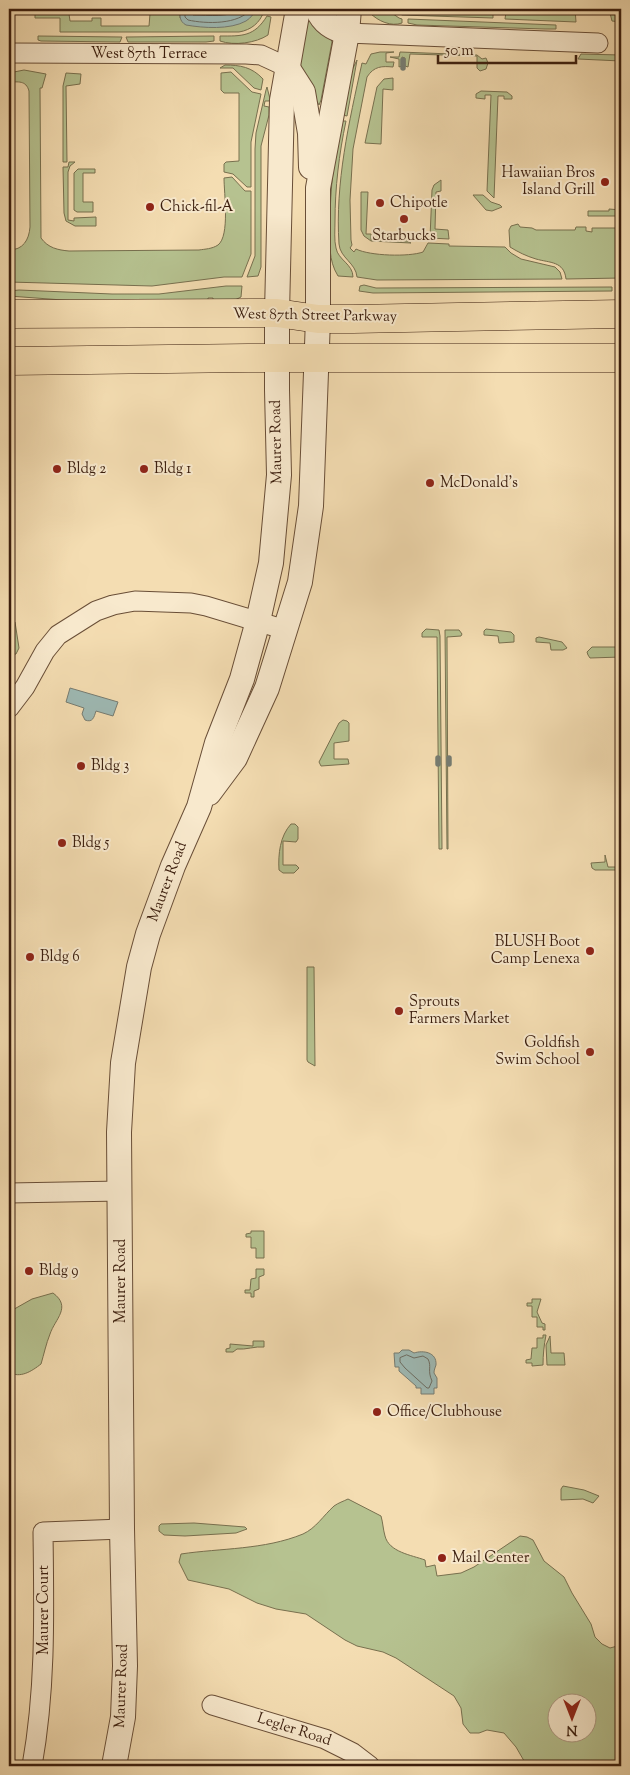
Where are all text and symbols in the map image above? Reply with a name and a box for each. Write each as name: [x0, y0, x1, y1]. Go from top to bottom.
scale bar: [438, 32, 575, 64]
text: 50 m: [444, 41, 474, 62]
street label: West 87th Terrace: [91, 44, 207, 65]
place label: Hawaiian Bros Island Grill: [502, 163, 595, 201]
marker: Hawaiian Bros Island Grill: [599, 176, 611, 188]
place label: Chipotle: [390, 193, 448, 214]
place label: Chick-fil-A: [160, 197, 234, 218]
marker: Chipotle: [374, 197, 386, 209]
marker: Chick-fil-A: [144, 201, 156, 213]
marker: Starbucks: [398, 213, 410, 225]
place label: Starbucks: [372, 226, 436, 247]
street label: West 87th Street Parkway: [233, 304, 398, 328]
street label: Maurer Road: [266, 399, 288, 484]
place label: Bldg 2: [67, 459, 106, 480]
place label: Bldg 1: [154, 459, 191, 480]
marker: Bldg 2: [51, 463, 63, 475]
marker: Bldg 1: [138, 463, 150, 475]
place label: McDonald's: [440, 473, 518, 494]
marker: McDonald's: [424, 477, 436, 489]
place label: Bldg 3: [91, 756, 129, 777]
marker: Bldg 3: [75, 760, 87, 772]
place label: Bldg 5: [72, 833, 109, 854]
marker: Bldg 5: [56, 837, 68, 849]
street label: Maurer Road: [143, 838, 193, 925]
place label: BLUSH Boot Camp Lenexa: [491, 932, 580, 970]
marker: BLUSH Boot Camp Lenexa: [584, 945, 596, 957]
place label: Bldg 6: [40, 947, 80, 968]
marker: Bldg 6: [24, 951, 36, 963]
place label: Sprouts Farmers Market: [409, 992, 509, 1030]
marker: Sprouts Farmers Market: [393, 1005, 405, 1017]
place label: Goldfish Swim School: [495, 1033, 580, 1071]
marker: Goldfish Swim School: [584, 1046, 596, 1058]
street label: Maurer Road: [111, 1238, 132, 1323]
place label: Bldg 9: [39, 1261, 79, 1282]
marker: Bldg 9: [23, 1265, 35, 1277]
place label: Office/Clubhouse: [387, 1402, 502, 1423]
marker: Office/Clubhouse: [371, 1406, 383, 1418]
place label: Mail Center: [452, 1548, 530, 1569]
marker: Mail Center: [436, 1552, 448, 1564]
street label: Maurer Court: [34, 1565, 55, 1655]
street label: Maurer Road: [110, 1643, 134, 1728]
north arrow: [548, 1692, 598, 1742]
street label: Legler Road: [254, 1708, 334, 1752]
text: N: [566, 1719, 578, 1739]

